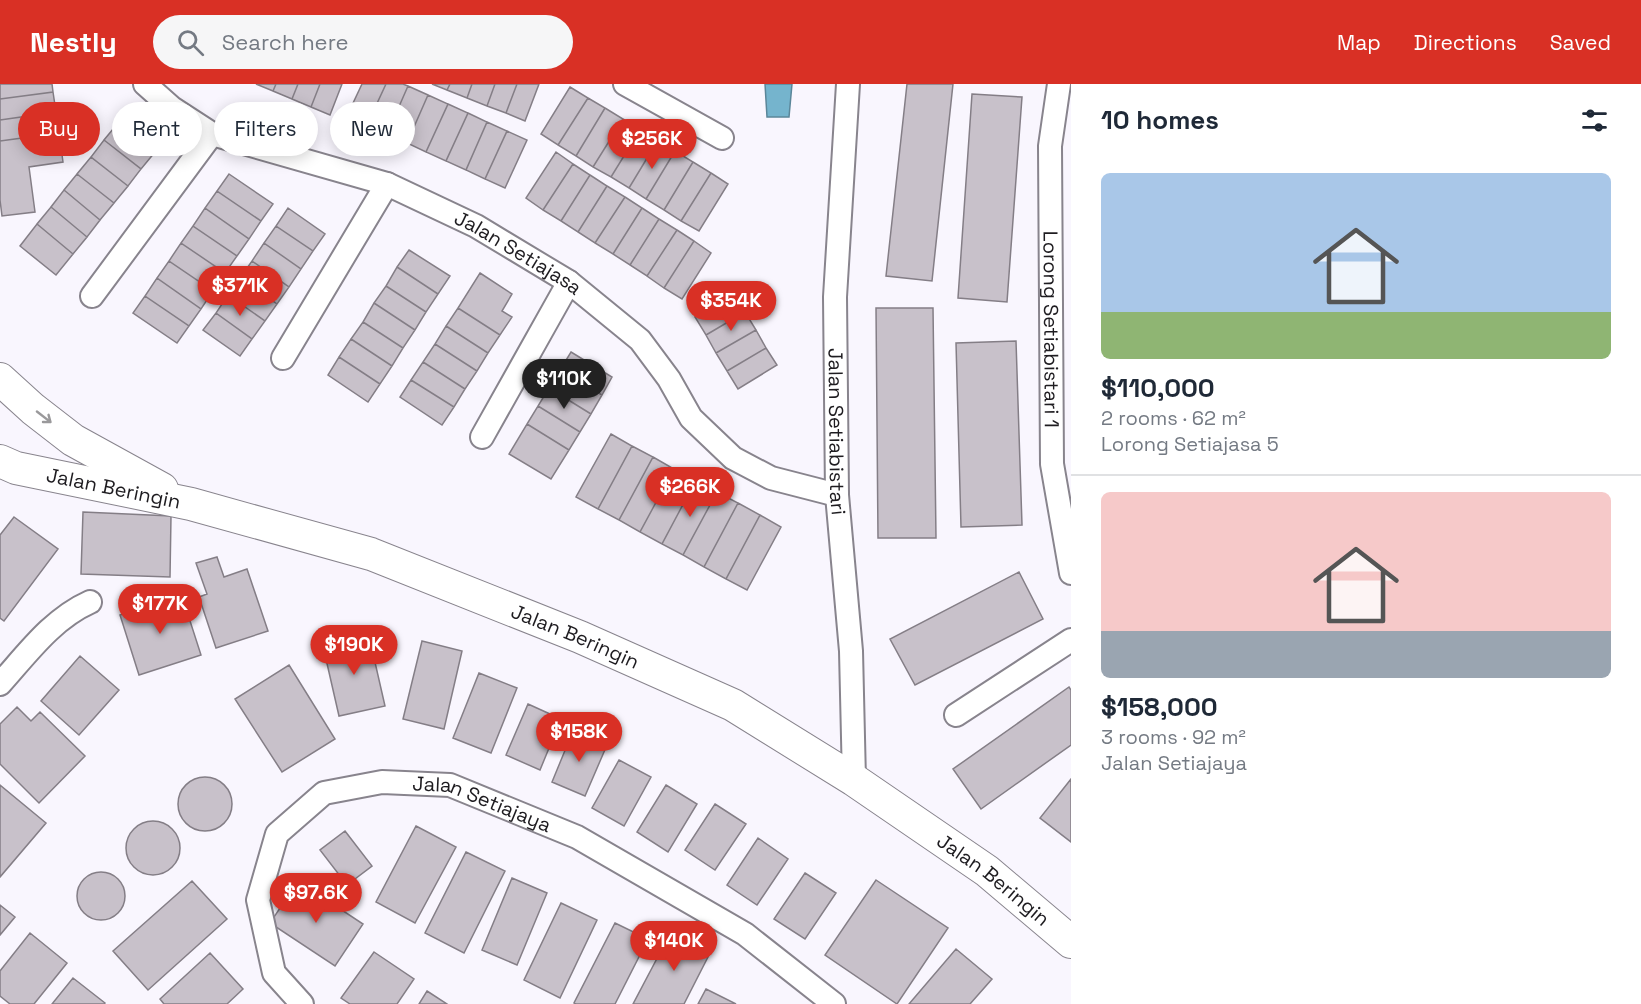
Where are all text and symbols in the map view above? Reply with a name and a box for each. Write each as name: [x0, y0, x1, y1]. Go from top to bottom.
search box: [153, 15, 573, 69]
text: Nestly: [30, 24, 117, 60]
icon: search: [174, 26, 207, 59]
text: Search here: [222, 28, 349, 56]
text: Map: [1337, 29, 1381, 56]
text: Directions: [1414, 29, 1517, 56]
text: Saved: [1550, 29, 1611, 56]
chip: Buy: [18, 102, 100, 156]
chip: Rent: [112, 102, 202, 156]
chip: Filters: [214, 102, 318, 156]
chip: New: [330, 102, 415, 156]
text: 10 homes: [1101, 103, 1219, 137]
icon: filters: [1578, 104, 1611, 137]
pin: $256K: [610, 119, 694, 170]
text: $256K: [622, 125, 682, 151]
street label: Jalan Setiajasa: [450, 205, 588, 301]
icon: home: [1302, 212, 1410, 320]
street label: Lorong Setiabistari 1: [1038, 231, 1065, 428]
pin: $371K: [198, 266, 282, 317]
text: $371K: [212, 272, 268, 298]
pin: $354K: [689, 281, 773, 332]
text: $354K: [700, 287, 762, 313]
street label: Jalan Setiabistari: [823, 348, 852, 516]
pin: $110K: [522, 359, 606, 410]
text: $110K: [536, 365, 592, 391]
text: $110,000: [1101, 371, 1215, 405]
text: 2 rooms · 62 m²: [1101, 405, 1246, 431]
one-way arrow: [36, 411, 52, 424]
text: Lorong Setiajasa 5: [1101, 431, 1279, 457]
street label: Jalan Beringin: [44, 462, 183, 515]
pin: $266K: [648, 467, 732, 518]
text: $266K: [659, 473, 721, 499]
icon: home: [1302, 531, 1410, 639]
pin: $177K: [118, 584, 202, 635]
text: $177K: [132, 590, 188, 616]
street label: Jalan Beringin: [507, 598, 643, 675]
pin: $190K: [312, 625, 396, 676]
text: $190K: [325, 631, 384, 657]
text: $158,000: [1101, 690, 1218, 724]
pin: $158K: [537, 712, 621, 763]
text: $158K: [550, 718, 608, 744]
text: 3 rooms · 92 m²: [1101, 724, 1246, 750]
text: Jalan Setiajaya: [1101, 750, 1247, 776]
street label: Jalan Setiajaya: [412, 770, 555, 838]
street label: Jalan Beringin: [932, 828, 1055, 932]
pin: $97.6K: [267, 873, 365, 924]
text: $97.6K: [284, 879, 348, 905]
pin: $140K: [632, 921, 716, 972]
text: $140K: [644, 927, 704, 953]

